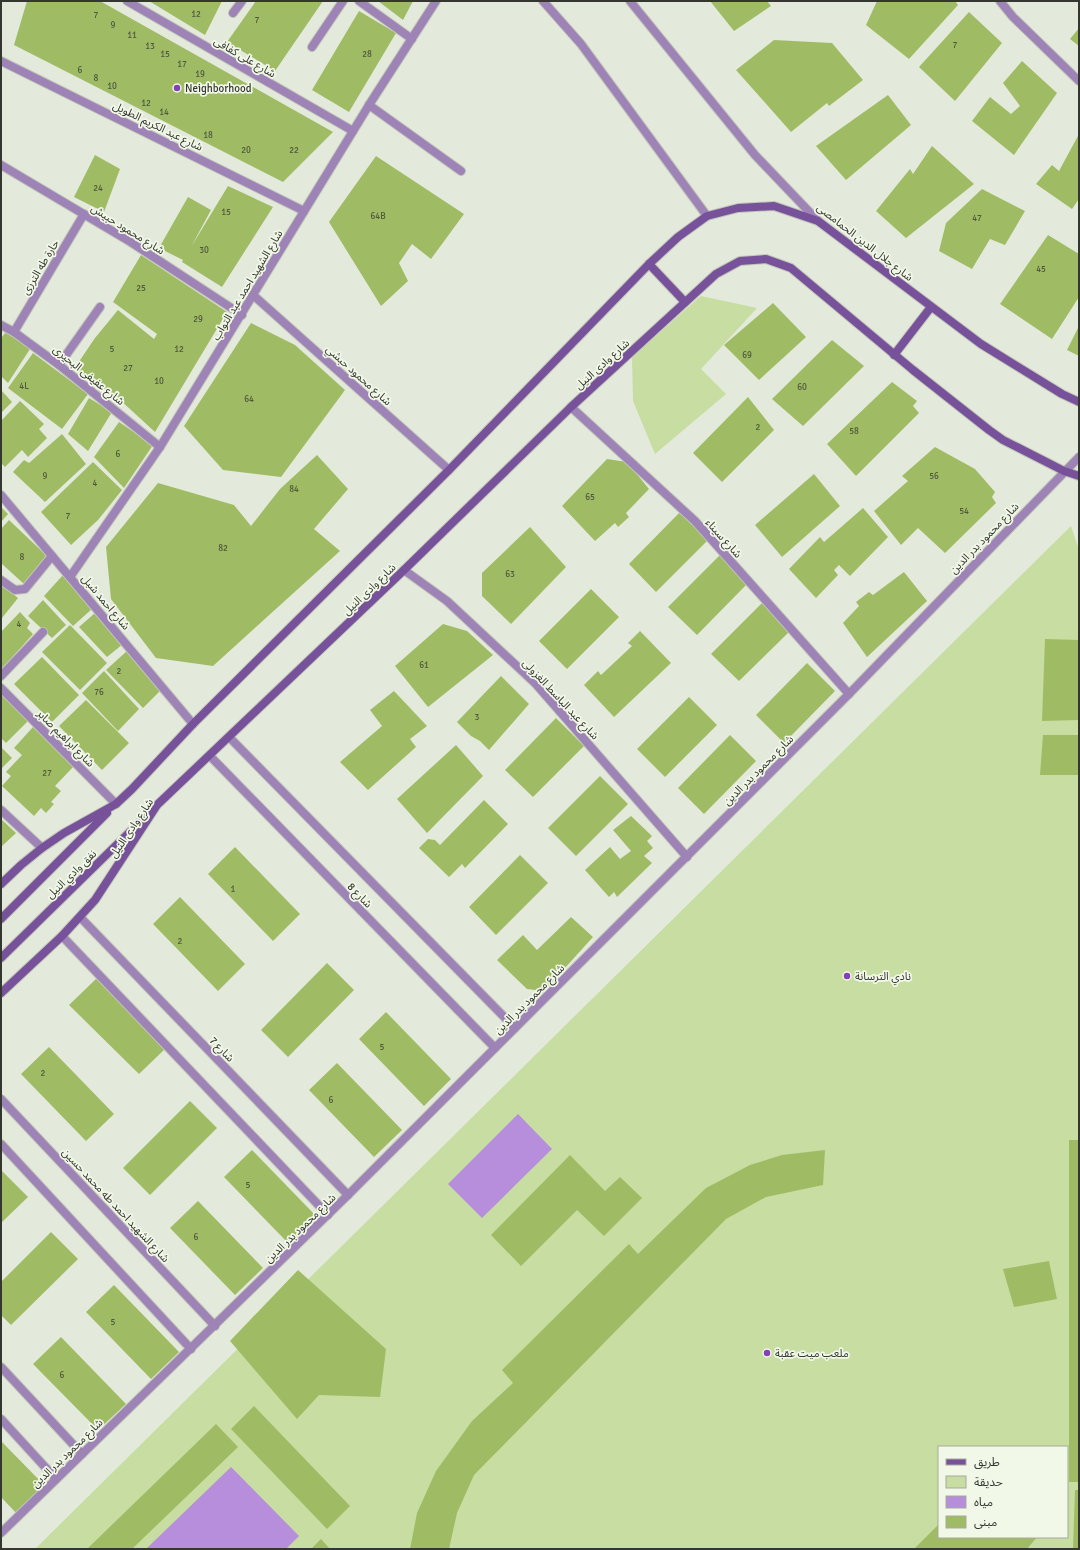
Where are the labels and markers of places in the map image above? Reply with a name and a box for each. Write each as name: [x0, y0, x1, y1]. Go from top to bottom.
place label: Neighborhood: [185, 82, 252, 95]
marker: Neighborhood: [172, 83, 182, 93]
place label: نادي الترسانة: [855, 970, 911, 986]
marker: نادي الترسانة: [842, 971, 852, 981]
place label: ملعب ميت عقبة: [775, 1347, 849, 1360]
marker: ملعب ميت عقبة: [762, 1348, 772, 1358]

